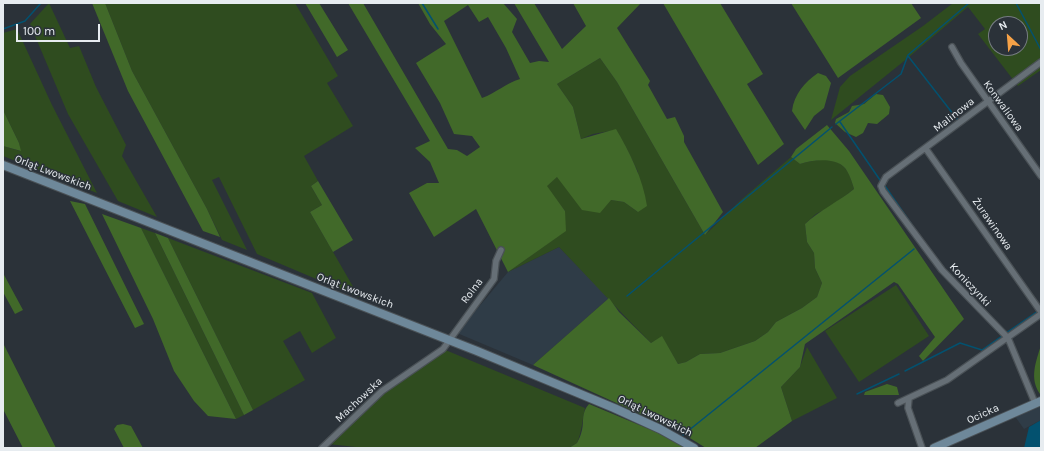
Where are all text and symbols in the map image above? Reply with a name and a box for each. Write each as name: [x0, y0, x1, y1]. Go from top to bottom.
scale bar: [18, 16, 102, 42]
north arrow: [988, 16, 1028, 56]
text: N: [997, 18, 1009, 33]
text: 100 m: [23, 24, 55, 38]
street label: Konwaliowa: [980, 78, 1026, 134]
street label: Malinowa: [931, 95, 977, 135]
street label: Orląt Lwowskich: [13, 152, 93, 194]
street label: Żurawinowa: [969, 195, 1015, 253]
street label: Koniczynki: [947, 260, 993, 310]
street label: Orląt Lwowskich: [315, 270, 395, 312]
street label: Rolna: [458, 276, 486, 306]
street label: Machowska: [333, 375, 385, 425]
street label: Orląt Lwowskich: [616, 392, 694, 440]
street label: Ocicka: [965, 401, 1001, 427]

